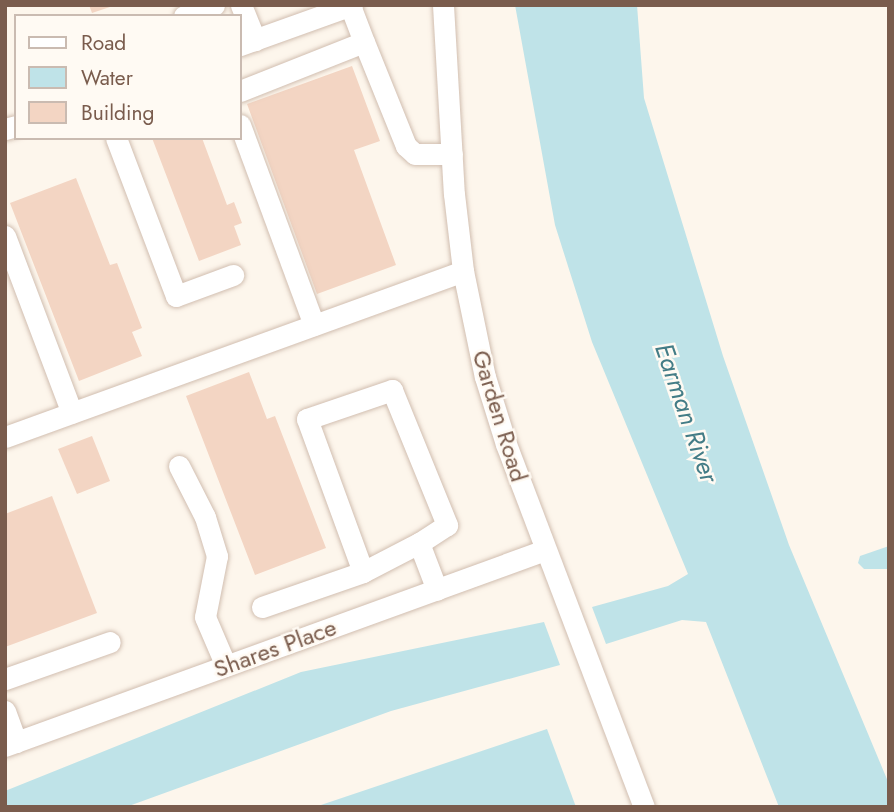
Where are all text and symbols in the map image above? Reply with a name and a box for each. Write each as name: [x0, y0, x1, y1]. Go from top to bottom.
legend: [14, 14, 242, 140]
text: Road: [81, 28, 126, 58]
text: Water: [81, 63, 133, 93]
text: Building: [81, 98, 154, 128]
water label: Earman River: [648, 339, 724, 487]
street label: Garden Road: [466, 347, 534, 485]
street label: Shares Place: [210, 613, 340, 683]

